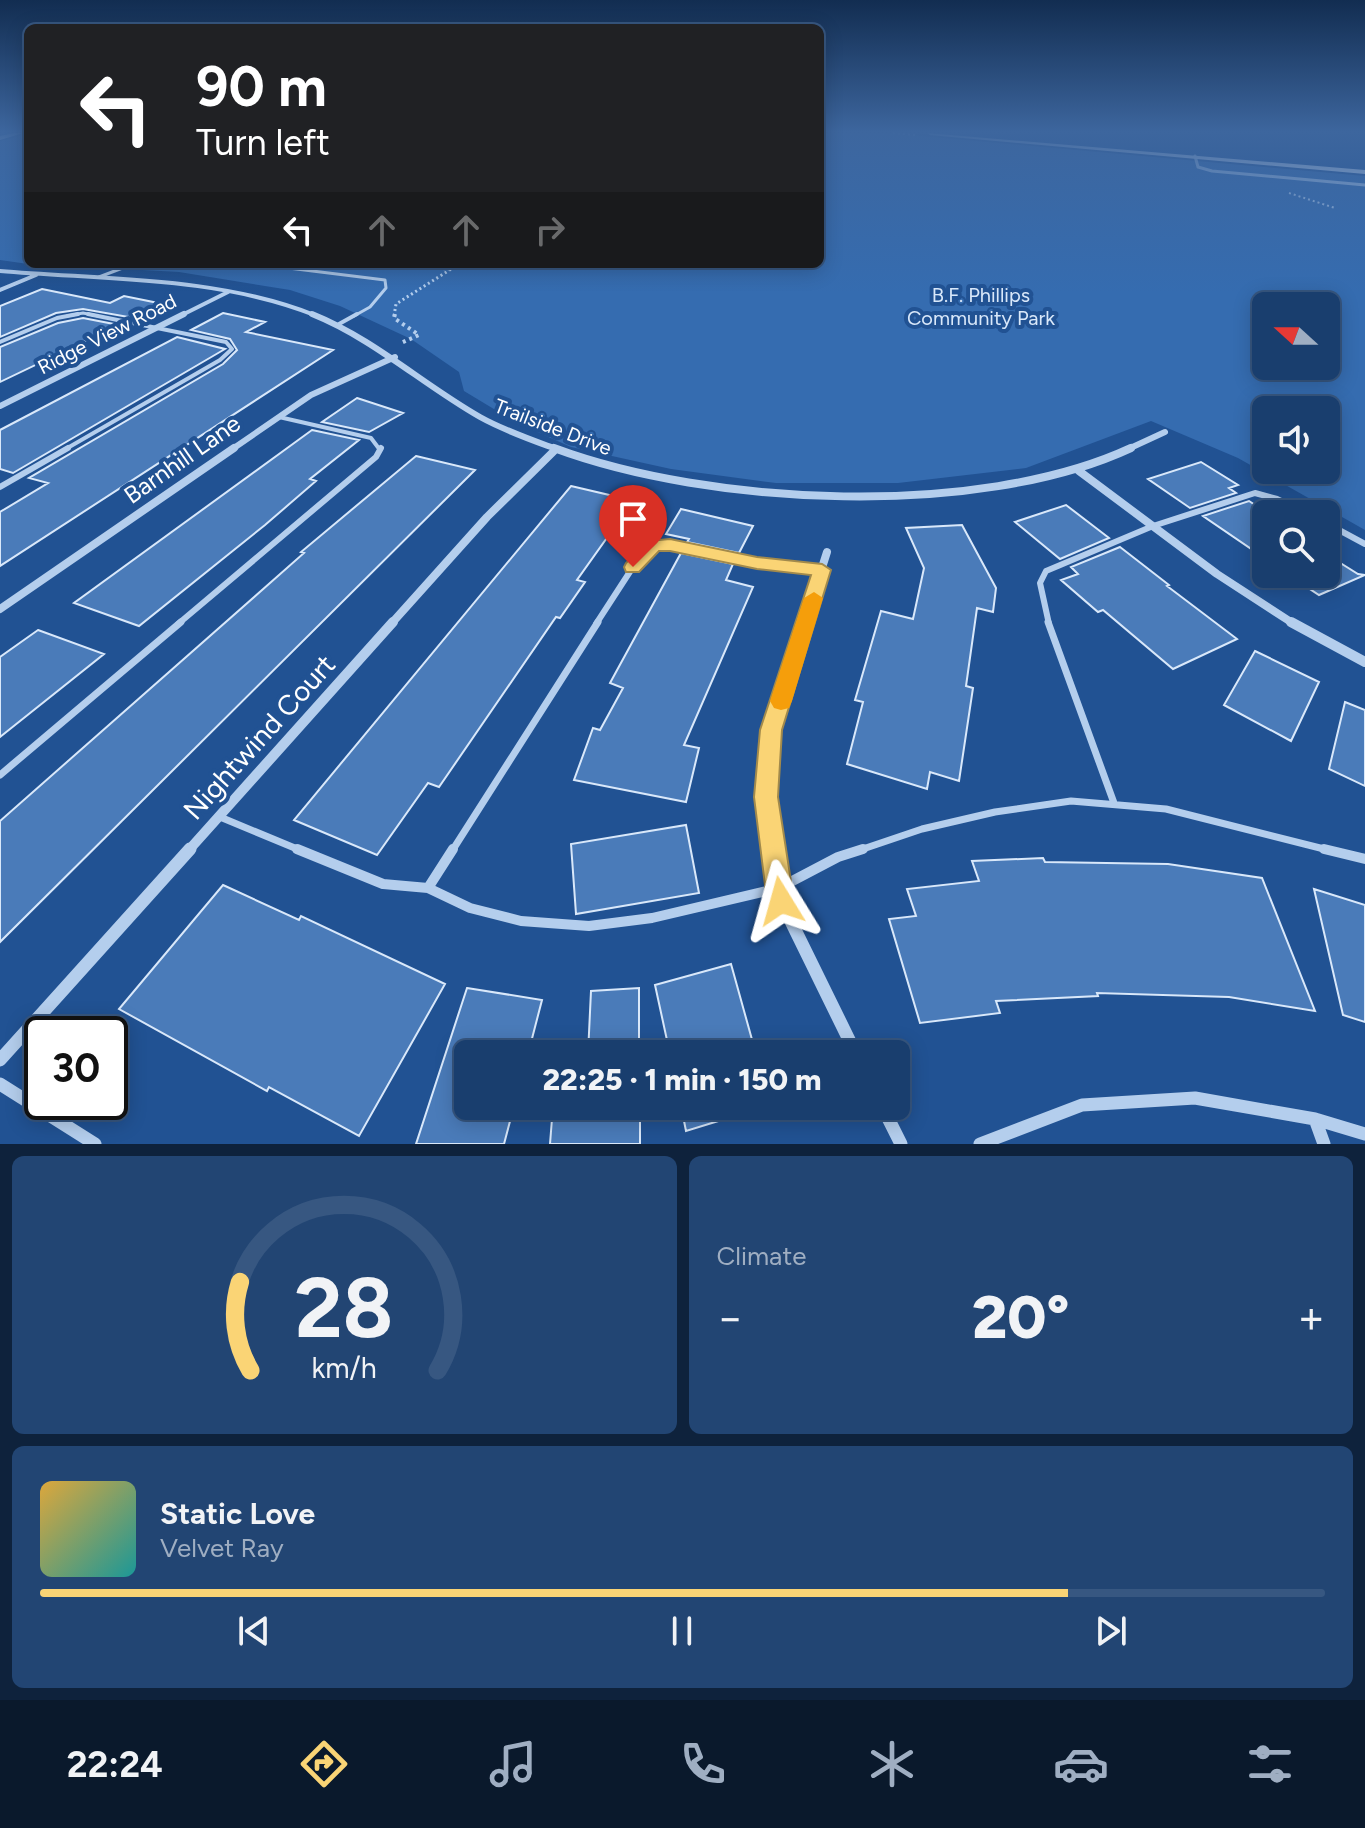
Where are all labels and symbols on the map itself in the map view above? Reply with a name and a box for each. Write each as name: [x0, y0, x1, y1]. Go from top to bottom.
park label: B.F. Phillips Community Park: [907, 283, 1055, 330]
street label: Ridge View Road: [34, 289, 180, 379]
north arrow: [1252, 292, 1340, 380]
street label: Trailside Drive: [491, 394, 615, 460]
street label: Barnhill Lane: [118, 408, 246, 510]
pin: [599, 485, 667, 567]
street label: Nightwind Court: [176, 647, 342, 827]
position arrow: [739, 859, 823, 943]
speed limit sign: 30: [24, 1016, 128, 1120]

